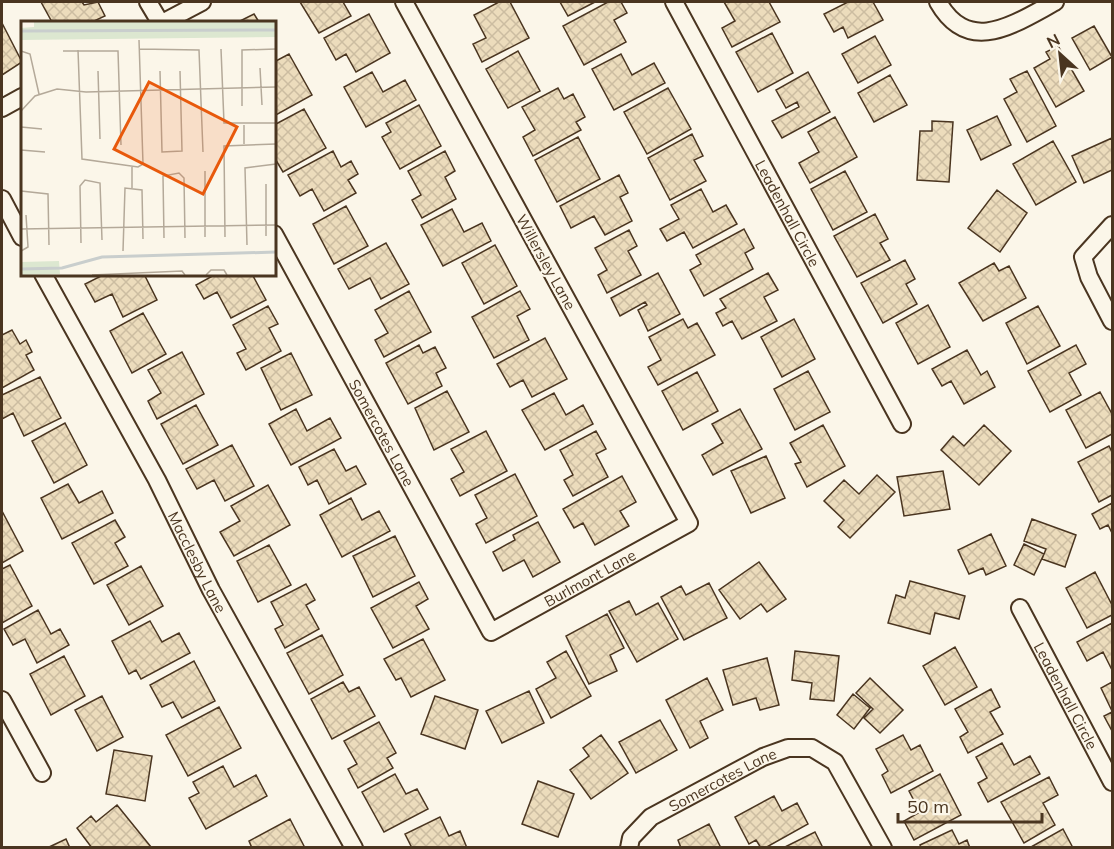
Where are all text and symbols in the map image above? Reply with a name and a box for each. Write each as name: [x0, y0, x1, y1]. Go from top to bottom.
inset map: [21, 21, 276, 276]
north arrow: [1030, 24, 1090, 84]
text: N: [1043, 29, 1063, 52]
street label: Leadenhall Circle: [752, 156, 825, 270]
street label: Willersley Lane: [512, 211, 580, 313]
street label: Somercotes Lane: [345, 375, 419, 489]
street label: Macclesby Lane: [164, 508, 231, 616]
street label: Burlmont Lane: [541, 545, 639, 611]
street label: Leadenhall Circle: [1030, 639, 1102, 752]
street label: Somercotes Lane: [665, 744, 779, 815]
scale bar: [898, 786, 1042, 824]
text: 50 m: [907, 795, 949, 818]

